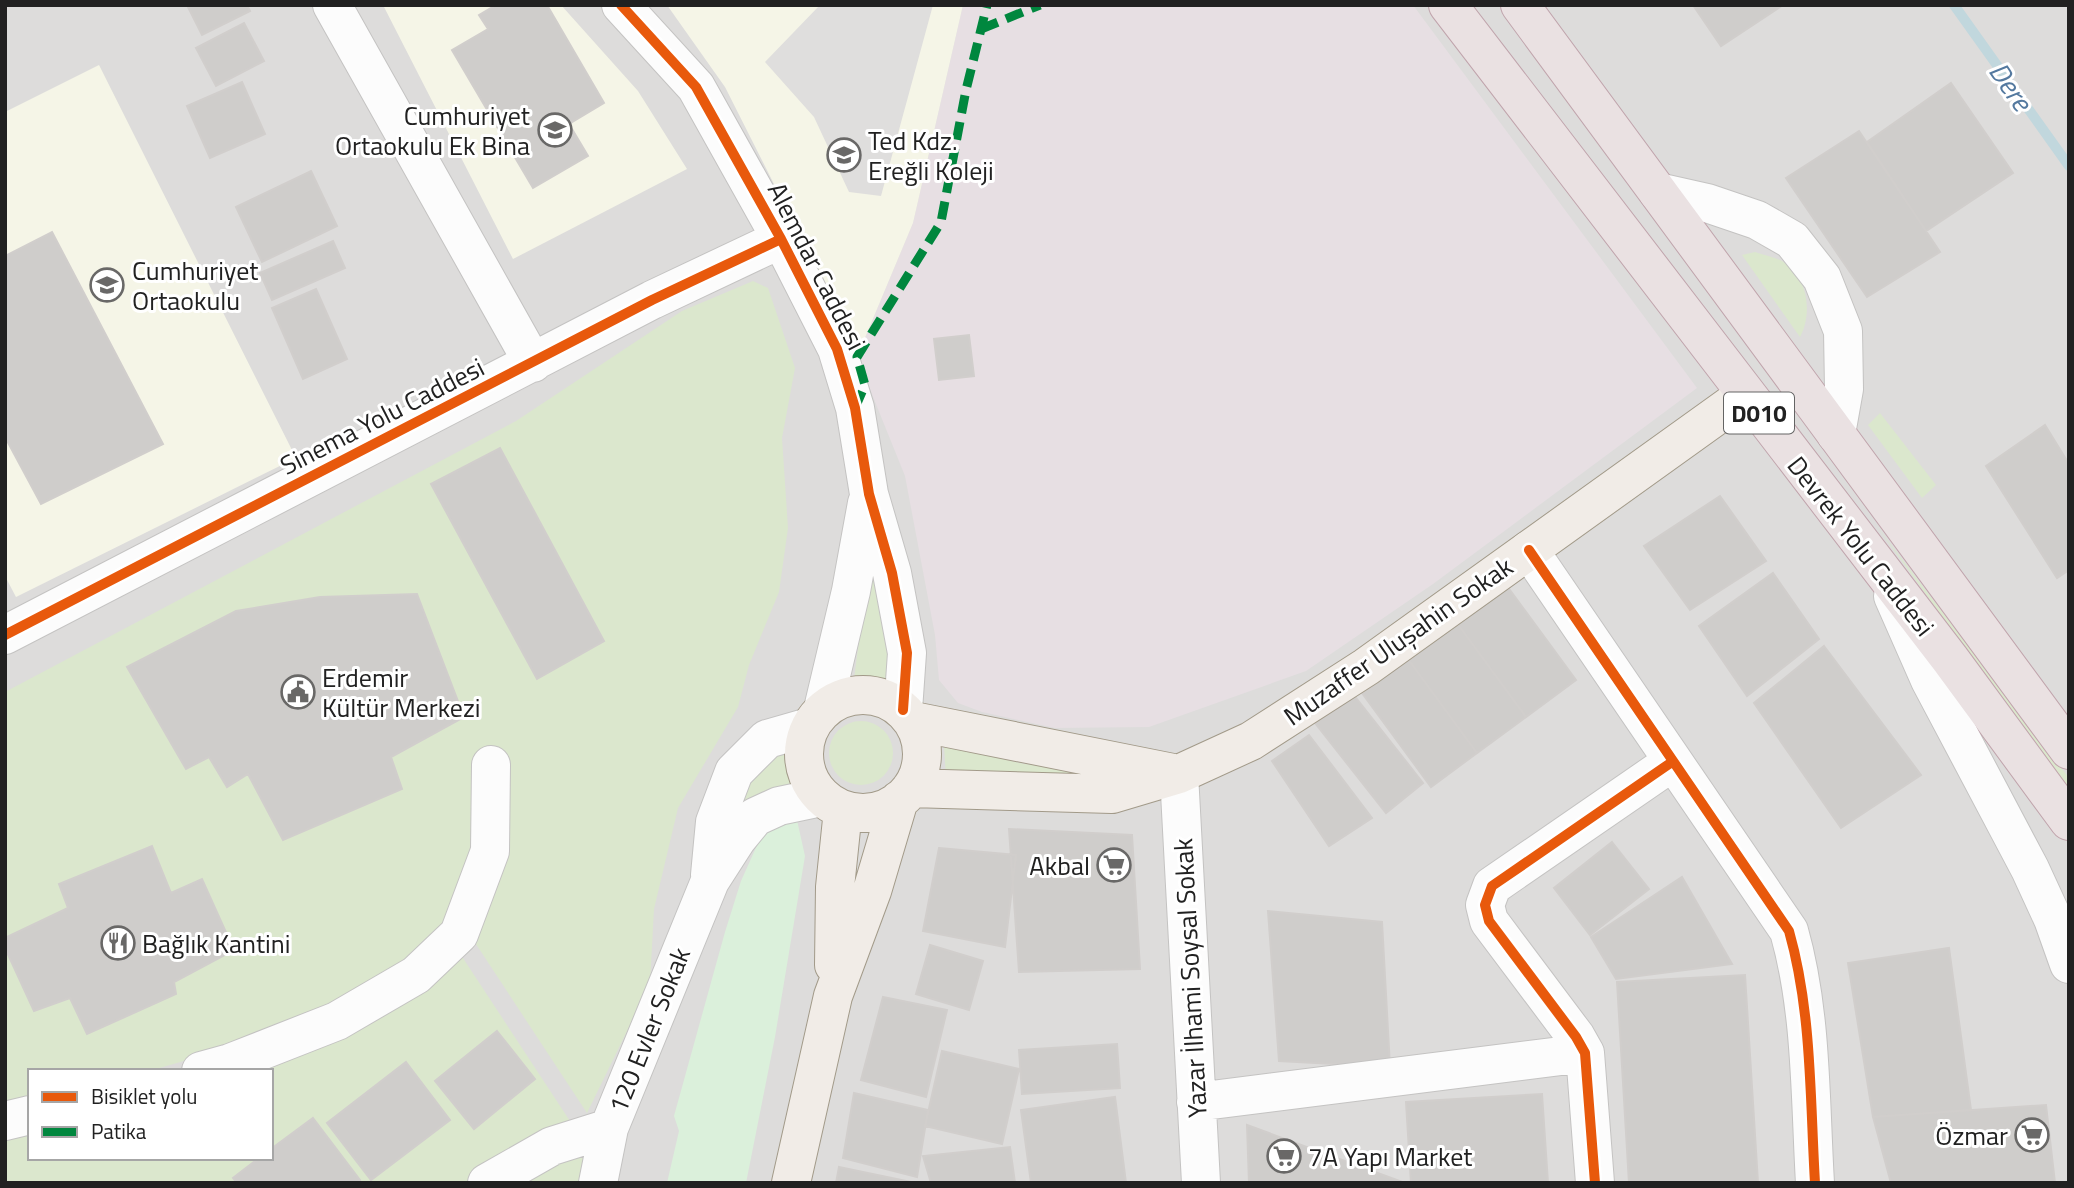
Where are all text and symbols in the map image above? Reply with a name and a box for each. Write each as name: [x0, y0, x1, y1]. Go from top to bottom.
water label: Dere: [1979, 53, 2045, 121]
place label: Cumhuriyet Ortaokulu Ek Bina: [335, 96, 530, 165]
school or university icon: Cumhuriyet Ortaokulu Ek Bina: [536, 111, 574, 149]
place label: Ted Kdz. Ereğli Koleji: [868, 121, 994, 190]
school or university icon: Ted Kdz. Ereğli Koleji: [825, 136, 863, 174]
street label: Alemdar Caddesi: [758, 175, 876, 357]
place label: Cumhuriyet Ortaokulu: [132, 251, 258, 320]
school or university icon: Cumhuriyet Ortaokulu: [88, 266, 126, 304]
street label: Sinema Yolu Caddesi: [273, 348, 491, 484]
road number: D010: [1724, 392, 1794, 434]
street label: Devrek Yolu Caddesi: [1778, 448, 1944, 644]
street label: Muzaffer Uluşahin Sokak: [1275, 547, 1521, 735]
place label: Erdemir Kültür Merkezi: [322, 658, 481, 727]
public building icon: Erdemir Kültür Merkezi: [279, 673, 317, 711]
street label: Yazar İlhami Soysal Sokak: [1163, 837, 1217, 1119]
place label: Akbal: [1029, 846, 1090, 885]
supermarket icon: Akbal: [1095, 846, 1133, 884]
restaurant icon: Bağlık Kantini: [99, 924, 137, 962]
place label: Bağlık Kantini: [142, 924, 290, 963]
street label: 120 Evler Sokak: [598, 941, 700, 1119]
legend: [28, 1069, 273, 1160]
text: Bisiklet yolu: [91, 1080, 197, 1112]
text: Patika: [91, 1115, 147, 1147]
place label: Özmar: [1935, 1116, 2008, 1155]
supermarket icon: Özmar: [2013, 1116, 2051, 1154]
supermarket icon: 7A Yapı Market: [1265, 1137, 1303, 1175]
place label: 7A Yapı Market: [1308, 1137, 1472, 1176]

